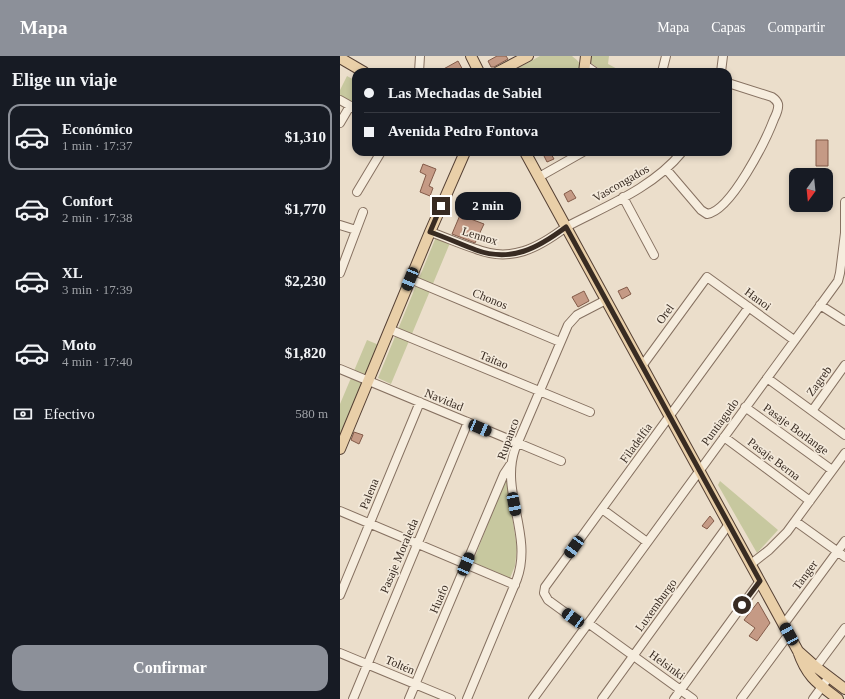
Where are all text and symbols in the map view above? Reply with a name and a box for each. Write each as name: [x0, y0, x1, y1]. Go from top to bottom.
text: Mapa: [20, 17, 68, 38]
text: Mapa: [657, 20, 689, 35]
text: Capas: [711, 20, 745, 35]
text: Compartir: [767, 20, 825, 35]
text: Elige un viaje: [12, 70, 117, 90]
text: Las Mechadas de Sabiel: [388, 85, 542, 101]
icon: car: [14, 119, 50, 155]
text: Económico: [62, 121, 133, 137]
text: Avenida Pedro Fontova: [388, 123, 538, 139]
text: $1,310: [285, 129, 326, 145]
text: 1 min · 17:37: [62, 138, 132, 153]
street label: Vascongados: [590, 161, 652, 205]
north arrow: [789, 168, 833, 212]
map controls: [789, 168, 833, 212]
icon: car: [14, 191, 50, 227]
callout: 2 min: [455, 192, 521, 220]
text: Confort: [62, 193, 113, 209]
route end: [432, 197, 450, 215]
text: 2 min: [472, 198, 504, 213]
text: $1,770: [285, 201, 326, 217]
text: 2 min · 17:38: [62, 210, 132, 225]
street label: Lennox: [460, 224, 500, 248]
icon: car: [14, 263, 50, 299]
text: XL: [62, 265, 83, 281]
car: [400, 266, 420, 292]
text: $2,230: [285, 273, 326, 289]
text: 3 min · 17:39: [62, 282, 132, 297]
street label: Hanoi: [742, 285, 775, 314]
street label: Chonos: [470, 286, 510, 312]
street label: Orel: [653, 301, 677, 327]
icon: car: [14, 335, 50, 371]
text: Moto: [62, 337, 96, 353]
text: $1,820: [285, 345, 326, 361]
street label: Taitao: [478, 348, 510, 372]
text: 4 min · 17:40: [62, 354, 132, 369]
street label: Zagreb: [803, 363, 835, 399]
street label: Navidad: [423, 386, 465, 414]
street label: Puntiagudo: [698, 396, 742, 448]
street label: Pasaje Borlange: [760, 401, 832, 457]
icon: cash: [12, 403, 34, 425]
text: Efectivo: [44, 406, 95, 422]
text: 580 m: [295, 406, 328, 421]
street label: Rupanco: [494, 417, 522, 461]
car: [467, 418, 493, 438]
street label: Filadelfia: [617, 420, 656, 466]
street label: Pasaje Berna: [745, 435, 804, 484]
street label: Palena: [357, 476, 382, 511]
car: [506, 491, 522, 517]
street label: Pasaje Moraleda: [377, 516, 421, 595]
car: [562, 534, 586, 560]
car: [456, 551, 476, 577]
street label: Tanger: [790, 557, 820, 593]
street label: Luxemburgo: [632, 576, 680, 634]
street label: Huafo: [427, 582, 451, 616]
route start: [733, 596, 751, 614]
car: [560, 606, 586, 630]
car: [778, 621, 800, 647]
button: Confirmar: [12, 645, 328, 691]
street label: Helsinki: [646, 647, 688, 683]
street label: Toltén: [383, 653, 417, 677]

